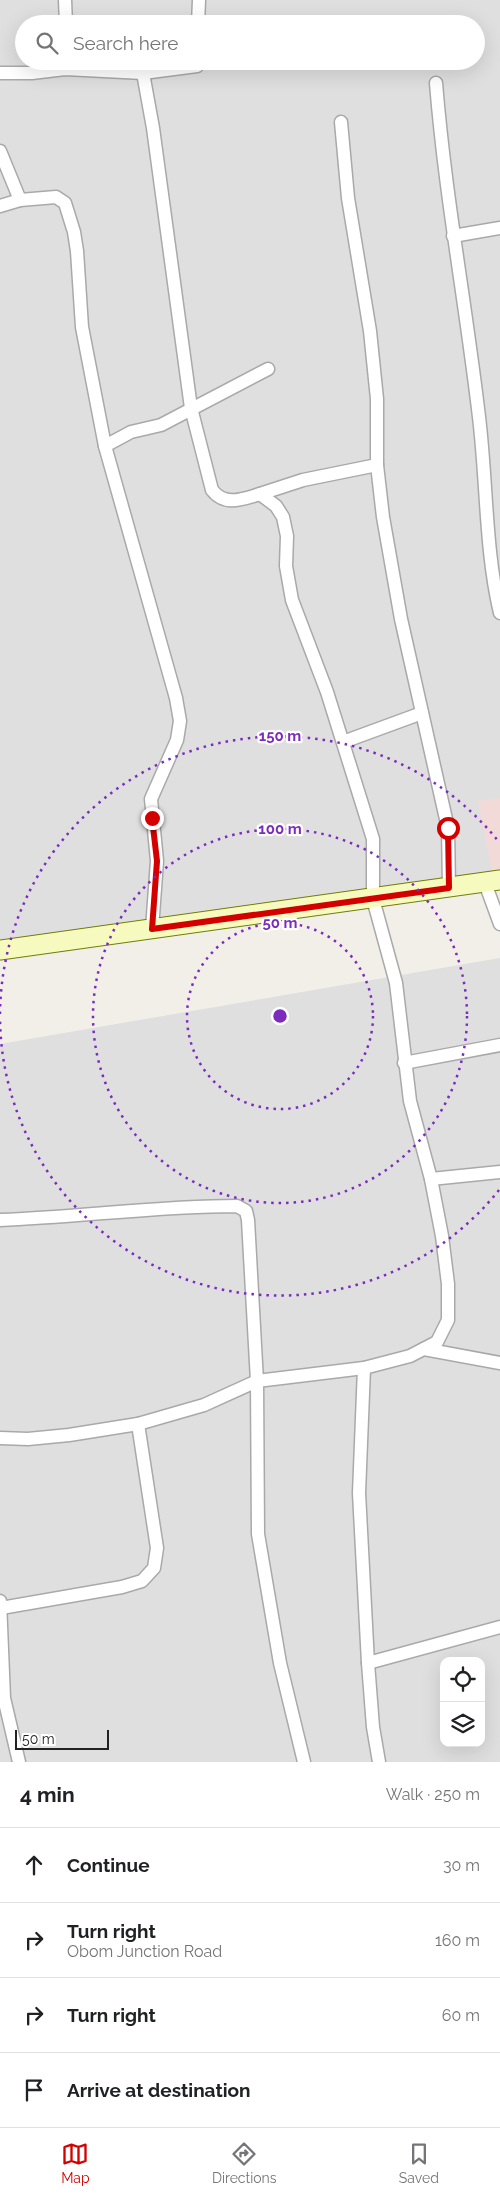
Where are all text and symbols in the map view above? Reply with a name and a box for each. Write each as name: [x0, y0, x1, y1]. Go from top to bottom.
search box: [15, 15, 485, 70]
icon: search: [33, 29, 61, 57]
text: Search here: [73, 32, 179, 54]
text: 150 m: [259, 727, 301, 745]
route end: [141, 807, 164, 830]
route start: [437, 817, 460, 840]
text: 100 m: [258, 820, 302, 838]
text: 50 m: [262, 914, 298, 932]
centre of rings: [271, 1007, 289, 1025]
map controls: [440, 1657, 485, 1747]
button: locate: [440, 1657, 485, 1702]
button: layers: [440, 1702, 485, 1747]
scale bar: [15, 1727, 109, 1750]
text: 50 m: [22, 1731, 55, 1747]
text: 4 min: [20, 1782, 75, 1807]
text: Walk · 250 m: [386, 1785, 480, 1804]
icon: ahead: [20, 1851, 48, 1879]
text: Continue: [67, 1854, 150, 1876]
text: 30 m: [443, 1856, 480, 1875]
text: Turn right: [67, 1920, 156, 1942]
icon: right: [20, 1926, 48, 1954]
text: 160 m: [435, 1931, 480, 1950]
text: Obom Junction Road: [67, 1942, 222, 1961]
icon: right: [20, 2001, 48, 2029]
text: Turn right: [67, 2004, 156, 2026]
text: 60 m: [442, 2006, 480, 2025]
icon: arrive: [20, 2076, 48, 2104]
text: Arrive at destination: [67, 2079, 251, 2101]
tab: Map: [61, 2140, 90, 2186]
tab: Directions: [212, 2140, 277, 2186]
tab: Saved: [399, 2140, 439, 2186]

